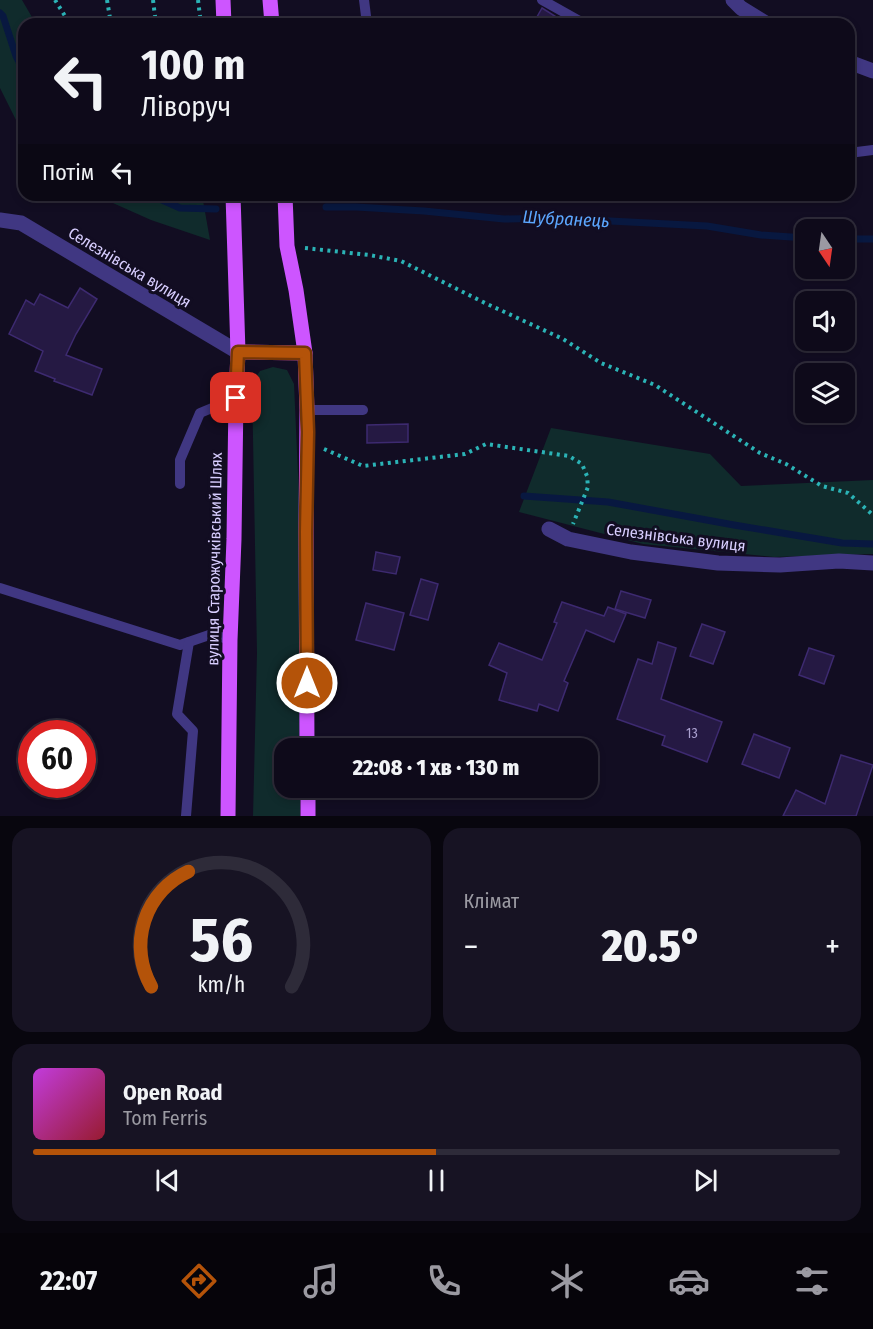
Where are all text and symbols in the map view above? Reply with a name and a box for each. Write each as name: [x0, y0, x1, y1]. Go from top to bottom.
text: 100 m: [141, 40, 245, 90]
icon: left: [42, 42, 120, 120]
text: Ліворуч: [141, 91, 231, 123]
icon: left: [106, 156, 139, 189]
text: Потім: [42, 159, 94, 186]
water label: Шубранець: [522, 206, 610, 232]
north arrow: [795, 219, 855, 279]
map controls: [795, 219, 855, 423]
street label: Селезнівська вулиця: [65, 223, 195, 312]
button: sound: [795, 291, 855, 351]
button: layers: [795, 363, 855, 423]
pin: [210, 372, 261, 423]
icon: arrive: [219, 381, 252, 414]
street label: вулиця Старожучківський Шлях: [203, 452, 226, 666]
street label: Селезнівська вулиця: [605, 520, 747, 555]
position arrow: [275, 651, 339, 715]
speed limit sign: 60: [18, 720, 96, 798]
house number: 13: [686, 725, 698, 742]
text: 22:08 · 1 хв · 130 m: [353, 754, 519, 781]
text: Клімат: [464, 889, 519, 913]
text: 56: [190, 903, 253, 978]
text: 20.5°: [602, 919, 702, 973]
text: −: [464, 927, 478, 967]
text: +: [825, 927, 840, 967]
text: km/h: [197, 972, 245, 998]
text: Open Road: [123, 1079, 223, 1106]
text: Tom Ferris: [123, 1106, 207, 1130]
icon: previous: [151, 1164, 184, 1197]
icon: pause: [420, 1164, 453, 1197]
icon: next: [689, 1164, 722, 1197]
icon: directions: [178, 1260, 220, 1302]
icon: music: [300, 1260, 342, 1302]
icon: phone: [423, 1260, 465, 1302]
icon: climate: [546, 1260, 588, 1302]
icon: car: [668, 1260, 710, 1302]
icon: filters: [791, 1260, 833, 1302]
text: 22:07: [40, 1265, 97, 1297]

